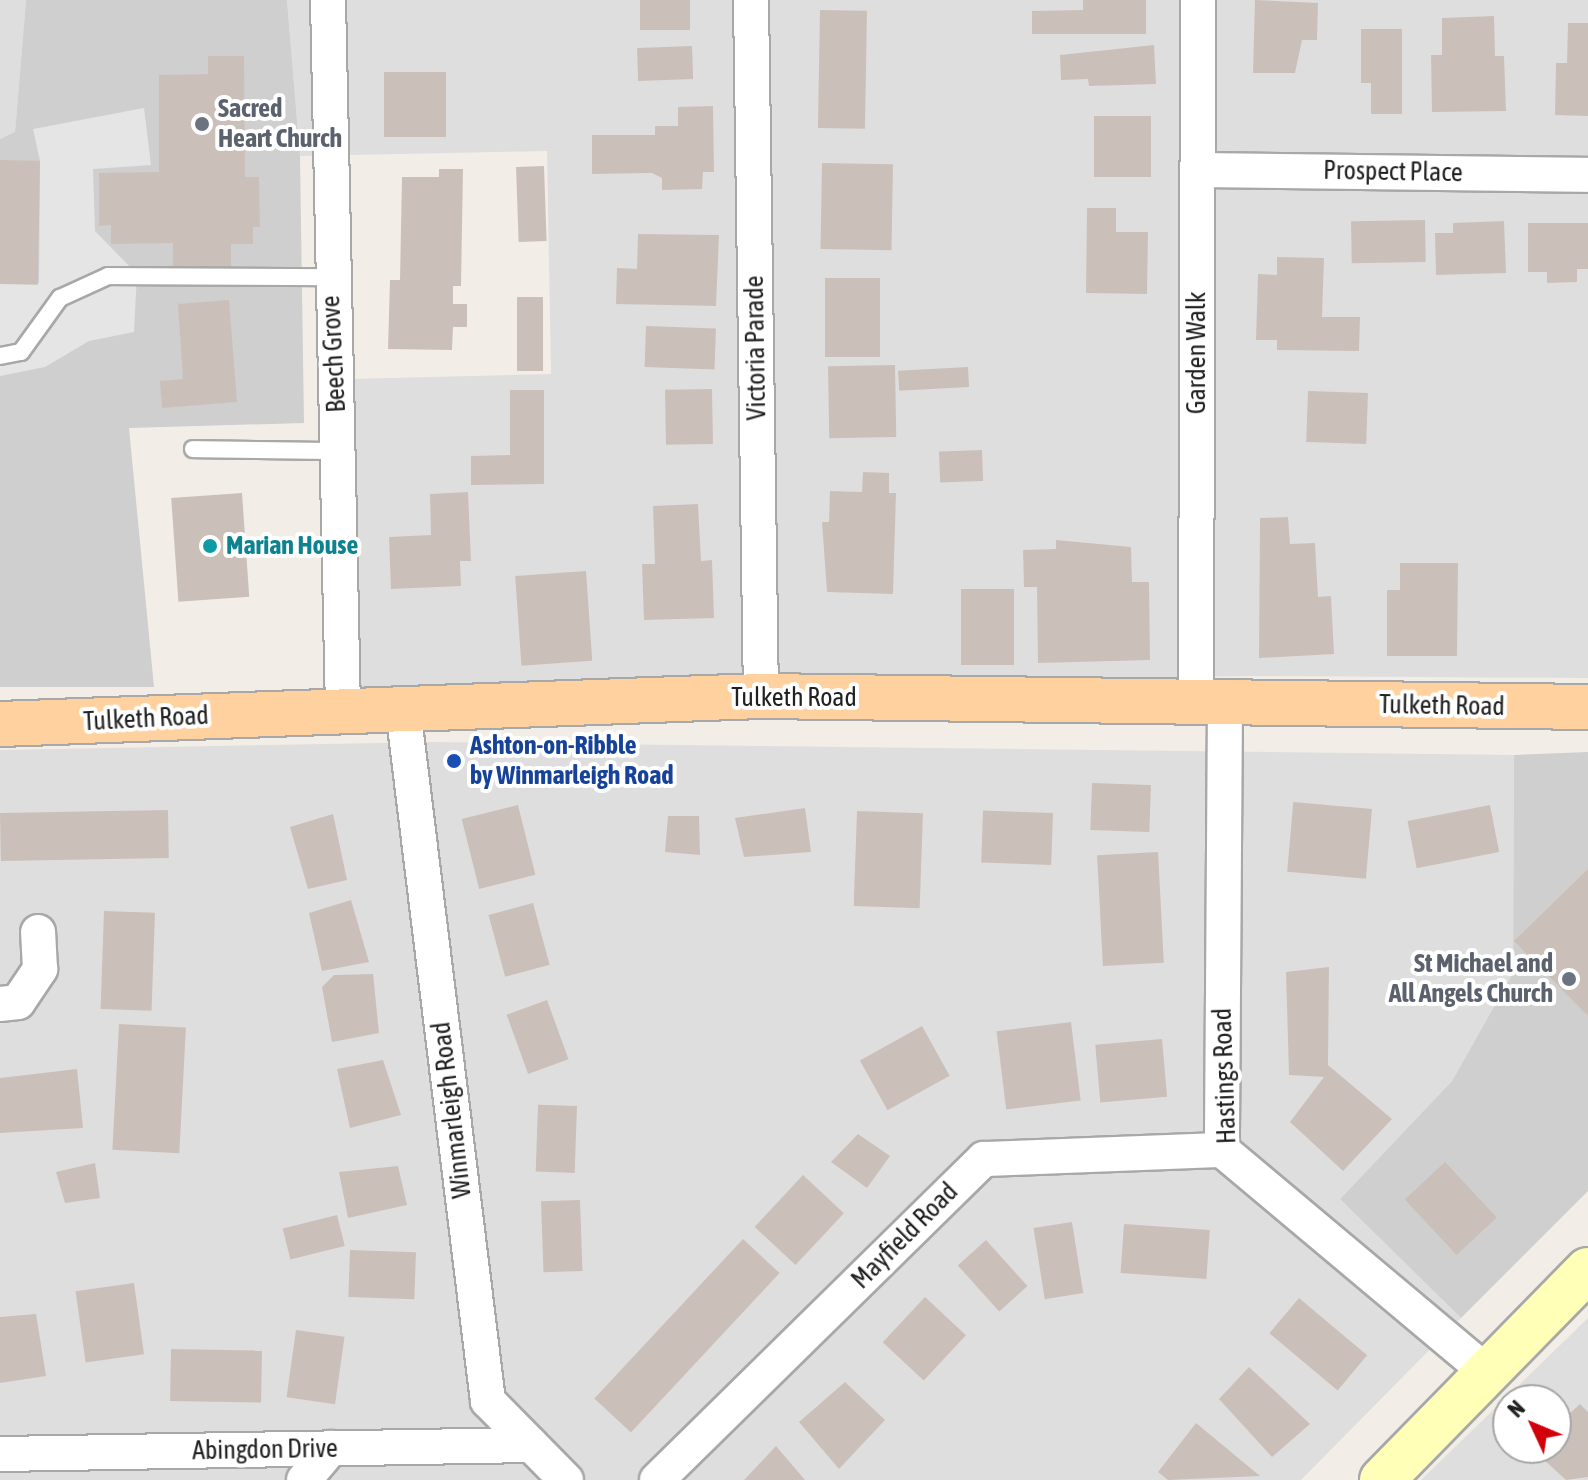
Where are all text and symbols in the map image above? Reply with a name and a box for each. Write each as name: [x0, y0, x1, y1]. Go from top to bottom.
place label: Sacred Heart Church: [218, 93, 342, 154]
marker: Sacred Heart Church: [193, 115, 211, 133]
street label: Prospect Place: [1323, 155, 1463, 189]
street label: Victoria Parade: [739, 275, 773, 421]
street label: Garden Walk: [1181, 292, 1213, 414]
street label: Beech Grove: [315, 295, 353, 413]
place label: Marian House: [226, 530, 358, 562]
marker: Marian House: [201, 537, 219, 555]
street label: Tulketh Road: [731, 682, 857, 714]
street label: Tulketh Road: [1379, 689, 1505, 723]
street label: Tulketh Road: [82, 700, 210, 738]
place label: Ashton-on-Ribble by Winmarleigh Road: [470, 730, 674, 792]
marker: Ashton-on-Ribble by Winmarleigh Road: [445, 752, 463, 770]
place label: St Michael and All Angels Church: [1389, 948, 1553, 1010]
marker: St Michael and All Angels Church: [1560, 970, 1578, 988]
street label: Hastings Road: [1207, 1007, 1243, 1145]
street label: Winmarleigh Road: [426, 1020, 478, 1200]
street label: Mayfield Road: [845, 1176, 965, 1296]
north arrow: [1492, 1384, 1572, 1464]
text: N: [1502, 1395, 1530, 1422]
street label: Abingdon Drive: [192, 1433, 338, 1467]

